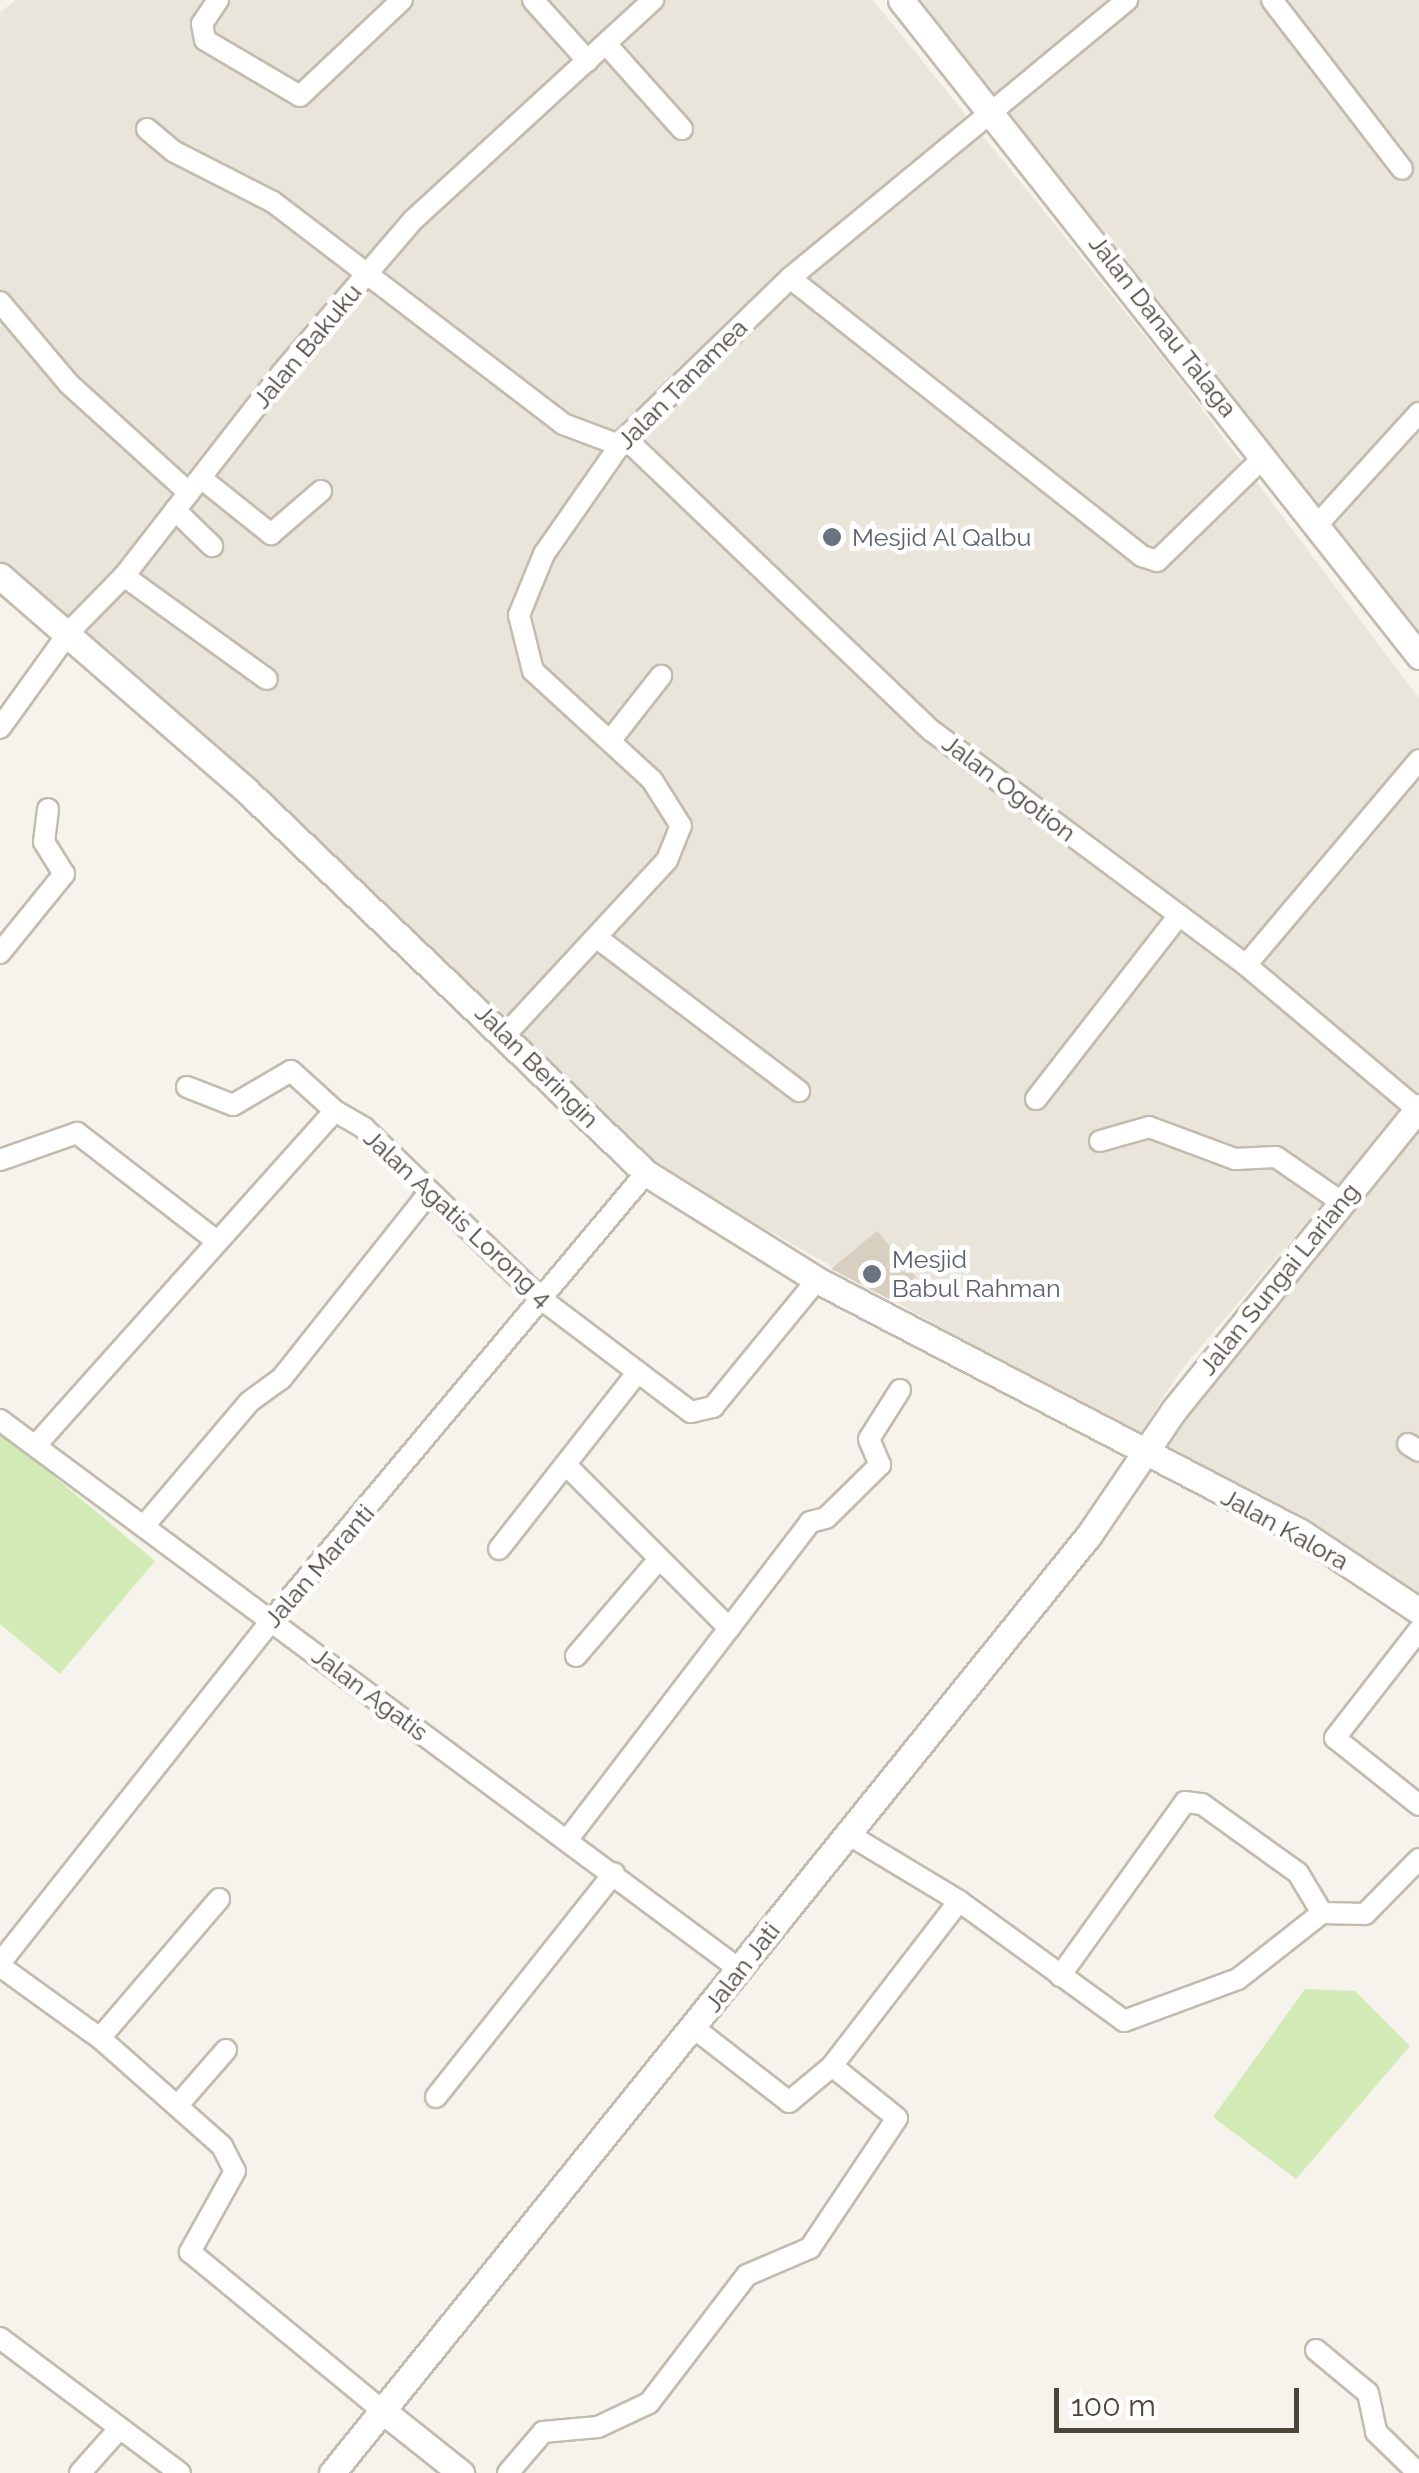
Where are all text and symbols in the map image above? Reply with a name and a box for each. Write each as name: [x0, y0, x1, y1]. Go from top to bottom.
street label: Jalan Danau Talaga: [1082, 229, 1244, 423]
street label: Jalan Bakuku: [246, 278, 368, 414]
street label: Jalan Tanamea: [610, 312, 754, 456]
place label: Mesjid Al Qalbu: [852, 522, 1033, 552]
marker: Mesjid Al Qalbu: [821, 526, 843, 548]
street label: Jalan Ogotion: [936, 728, 1082, 848]
street label: Jalan Beringin: [469, 998, 605, 1134]
street label: Jalan Agatis Lorong 4: [357, 1123, 559, 1313]
street label: Jalan Sungai Lariang: [1192, 1177, 1366, 1381]
place label: Mesjid Babul Rahman: [892, 1245, 1061, 1304]
marker: Mesjid Babul Rahman: [861, 1263, 883, 1285]
street label: Jalan Kalora: [1216, 1482, 1354, 1576]
street label: Jalan Maranti: [258, 1498, 380, 1634]
street label: Jalan Agatis: [306, 1640, 434, 1748]
street label: Jalan Jati: [698, 1916, 786, 2018]
scale bar: [1059, 2368, 1304, 2430]
text: 100 m: [1071, 2388, 1156, 2423]

